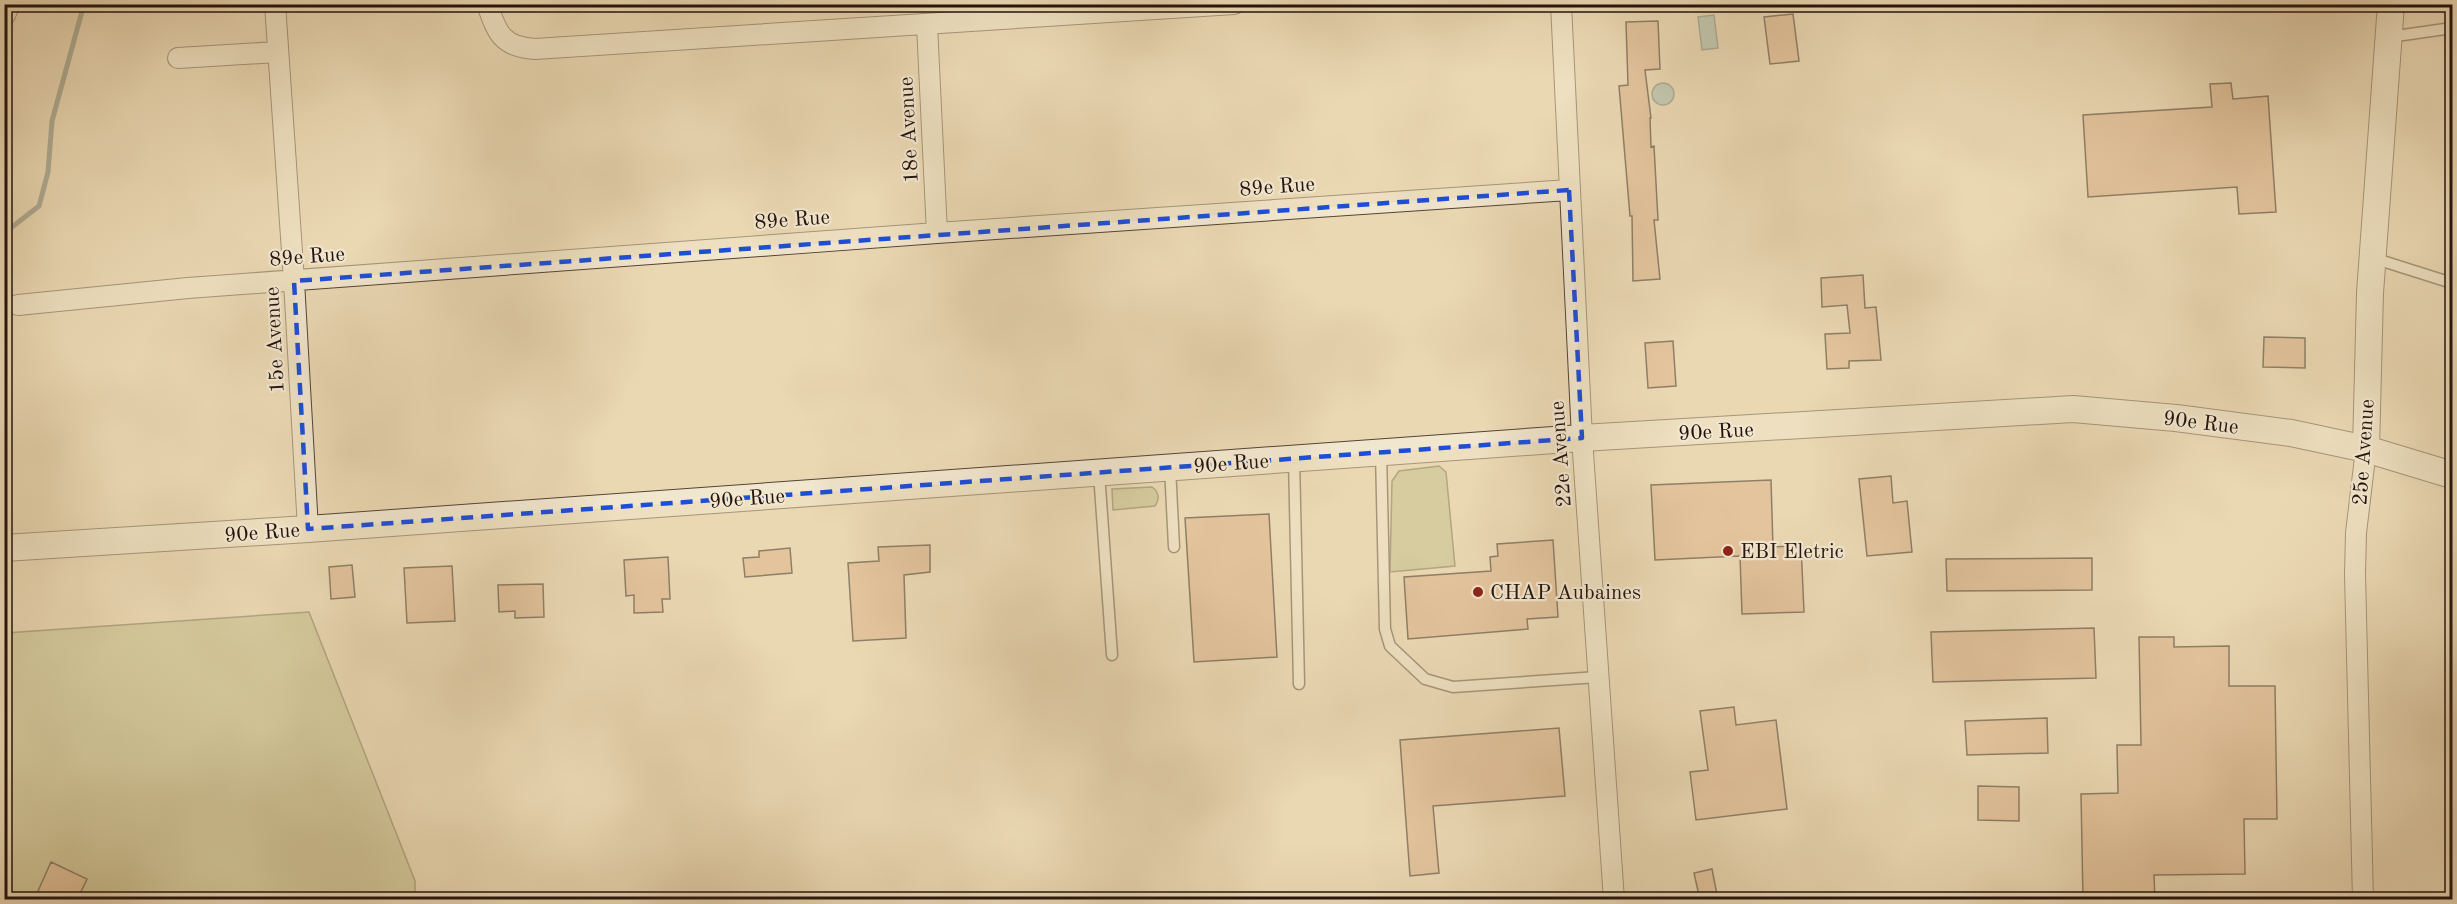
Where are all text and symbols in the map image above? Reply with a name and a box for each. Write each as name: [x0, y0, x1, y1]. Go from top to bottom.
street label: 18e Avenue: [896, 76, 923, 184]
street label: 89e Rue: [1239, 174, 1316, 201]
street label: 89e Rue: [754, 207, 831, 234]
street label: 89e Rue: [269, 244, 346, 271]
street label: 15e Avenue: [262, 286, 289, 394]
street label: 25e Avenue: [2350, 398, 2379, 506]
street label: 22e Avenue: [1547, 400, 1576, 508]
street label: 90e Rue: [2162, 408, 2240, 439]
street label: 90e Rue: [1678, 420, 1754, 445]
street label: 90e Rue: [1193, 451, 1270, 478]
street label: 90e Rue: [709, 486, 786, 513]
street label: 90e Rue: [224, 520, 301, 547]
place label: EBI Eletric: [1740, 542, 1844, 563]
marker: EBI Eletric: [1721, 544, 1735, 558]
place label: CHAP Aubaines: [1490, 583, 1641, 604]
marker: CHAP Aubaines: [1471, 585, 1485, 599]

